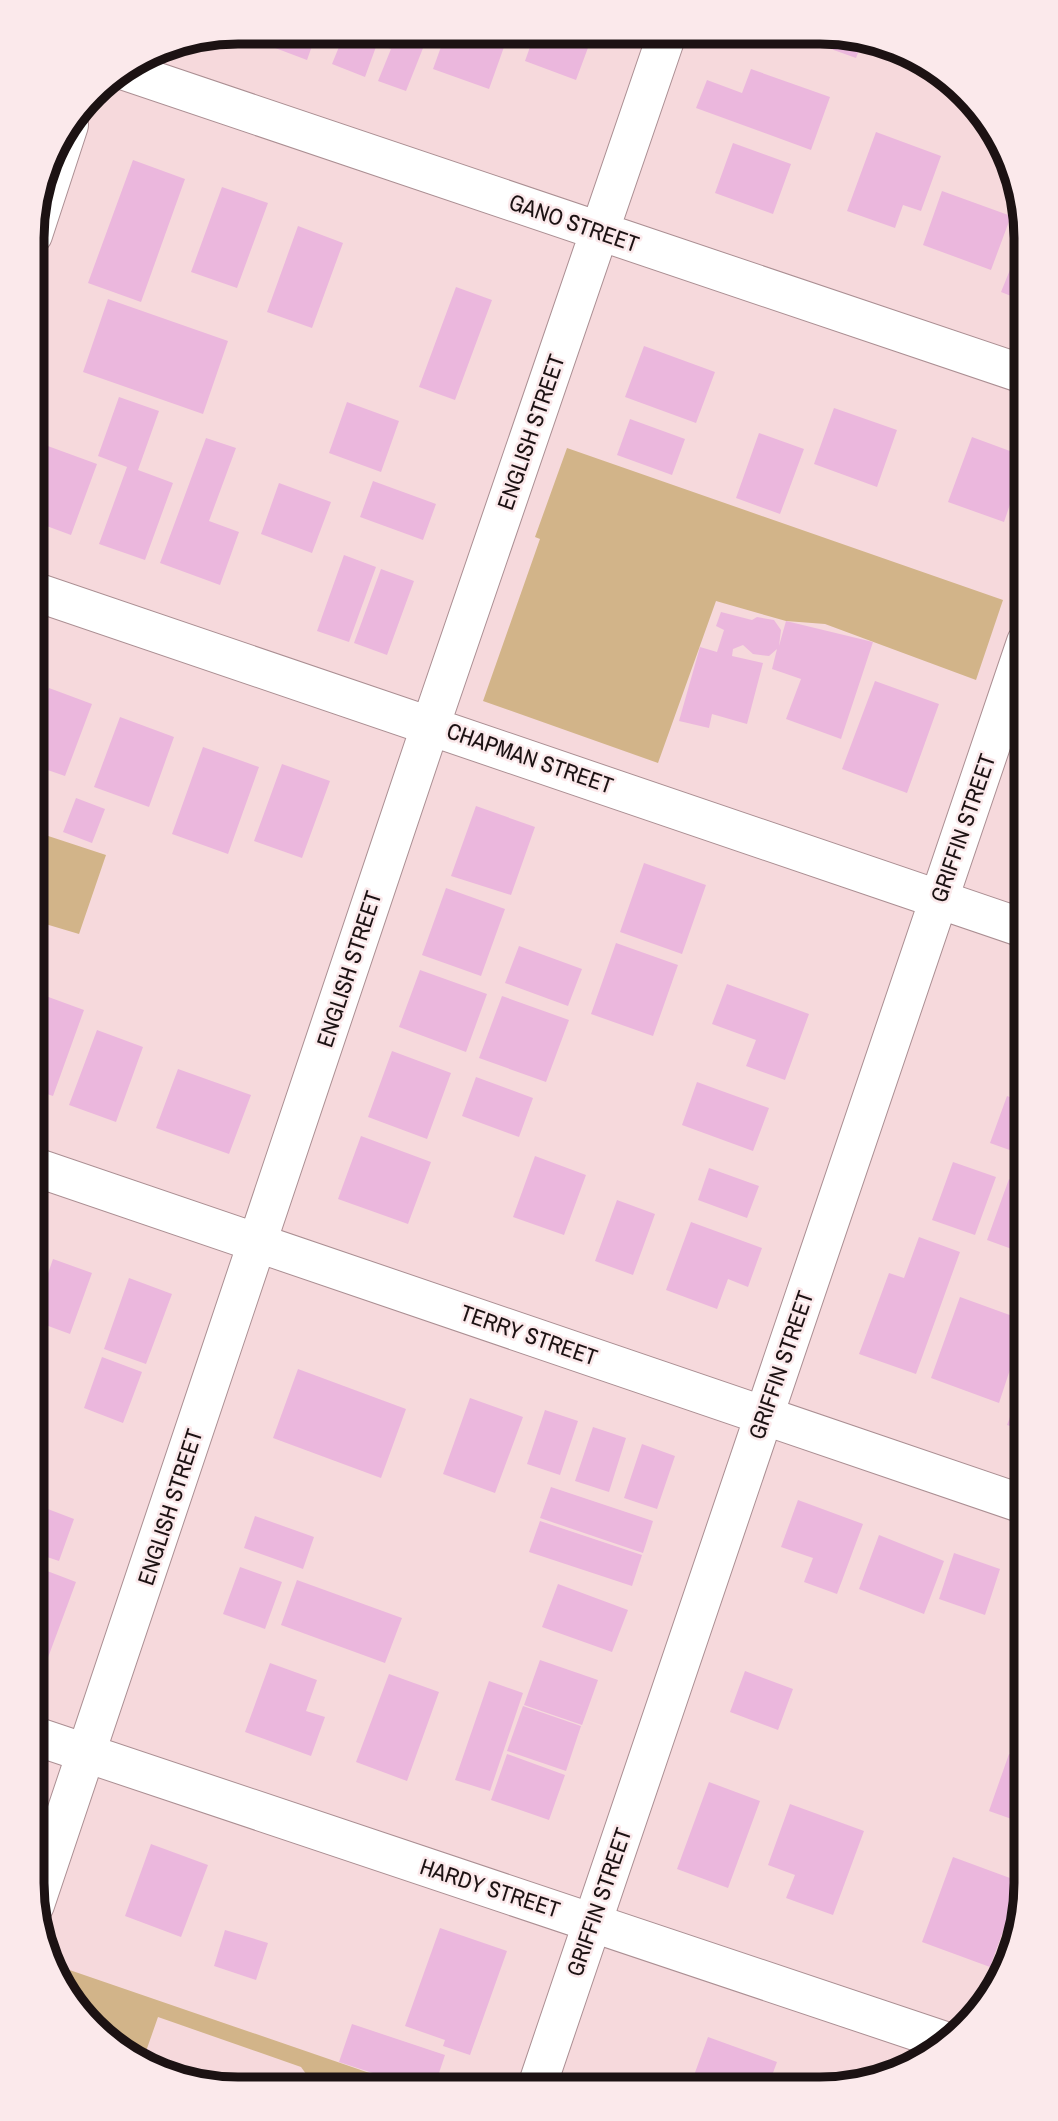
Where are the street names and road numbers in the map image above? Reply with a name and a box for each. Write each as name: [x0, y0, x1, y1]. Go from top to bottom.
street label: GANO STREET: [505, 186, 644, 259]
street label: ENGLISH STREET: [489, 350, 572, 514]
street label: CHAPMAN STREET: [443, 715, 618, 801]
street label: GRIFFIN STREET: [923, 749, 1003, 906]
street label: ENGLISH STREET: [309, 886, 389, 1051]
street label: GRIFFIN STREET: [741, 1286, 821, 1443]
street label: TERRY STREET: [457, 1297, 602, 1373]
street label: ENGLISH STREET: [130, 1424, 210, 1589]
street label: GRIFFIN STREET: [559, 1823, 639, 1980]
street label: HARDY STREET: [416, 1850, 565, 1925]

